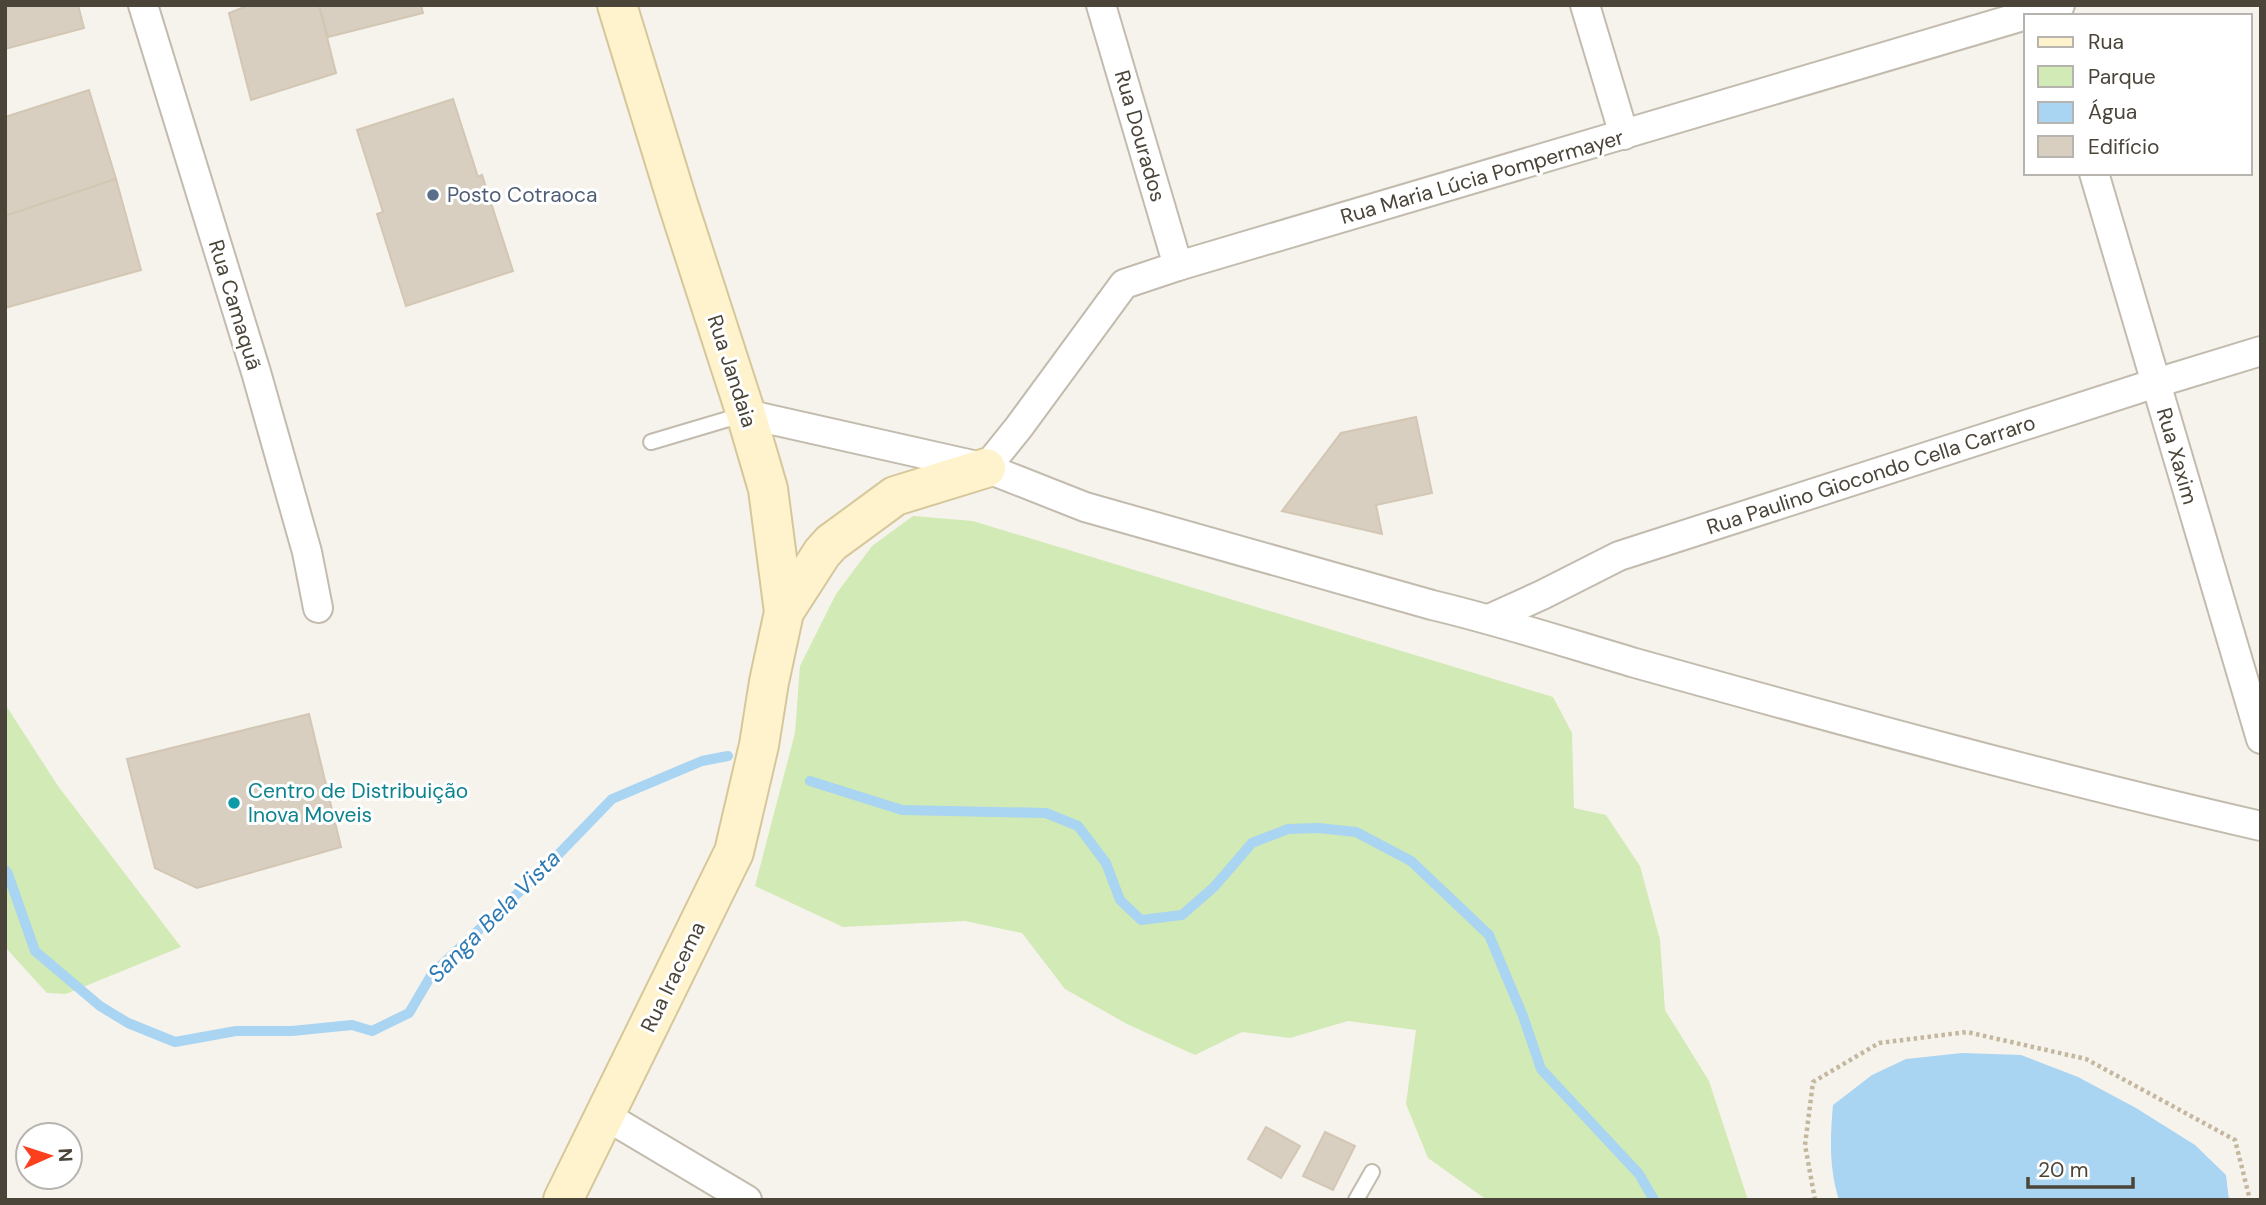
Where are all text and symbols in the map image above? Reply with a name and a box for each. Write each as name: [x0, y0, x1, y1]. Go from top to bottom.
legend: [2024, 14, 2252, 175]
text: Rua: [2088, 28, 2124, 56]
text: Parque: [2088, 63, 2156, 91]
street label: Rua Dourados: [1108, 67, 1172, 205]
text: Água: [2088, 98, 2137, 126]
street label: Rua Maria Lúcia Pompermayer: [1337, 123, 1627, 231]
text: Edifício: [2088, 133, 2159, 161]
place label: Posto Cotraoca: [447, 181, 598, 209]
marker: Posto Cotraoca: [425, 187, 441, 203]
street label: Rua Camaquã: [202, 236, 268, 374]
street label: Rua Jandaia: [701, 311, 763, 431]
street label: Rua Xaxim: [2150, 404, 2204, 508]
street label: Rua Paulino Giocondo Cella Carraro: [1703, 408, 2039, 542]
place label: Centro de Distribuição Inova Moveis: [248, 777, 468, 829]
marker: Centro de Distribuição Inova Moveis: [226, 795, 242, 811]
water label: Sanga Bela Vista: [421, 843, 567, 989]
street label: Rua Iracema: [634, 917, 712, 1037]
north arrow: [14, 1121, 84, 1191]
scale bar: [2028, 1146, 2133, 1190]
text: N: [53, 1148, 78, 1163]
text: 20 m: [2038, 1156, 2089, 1184]

